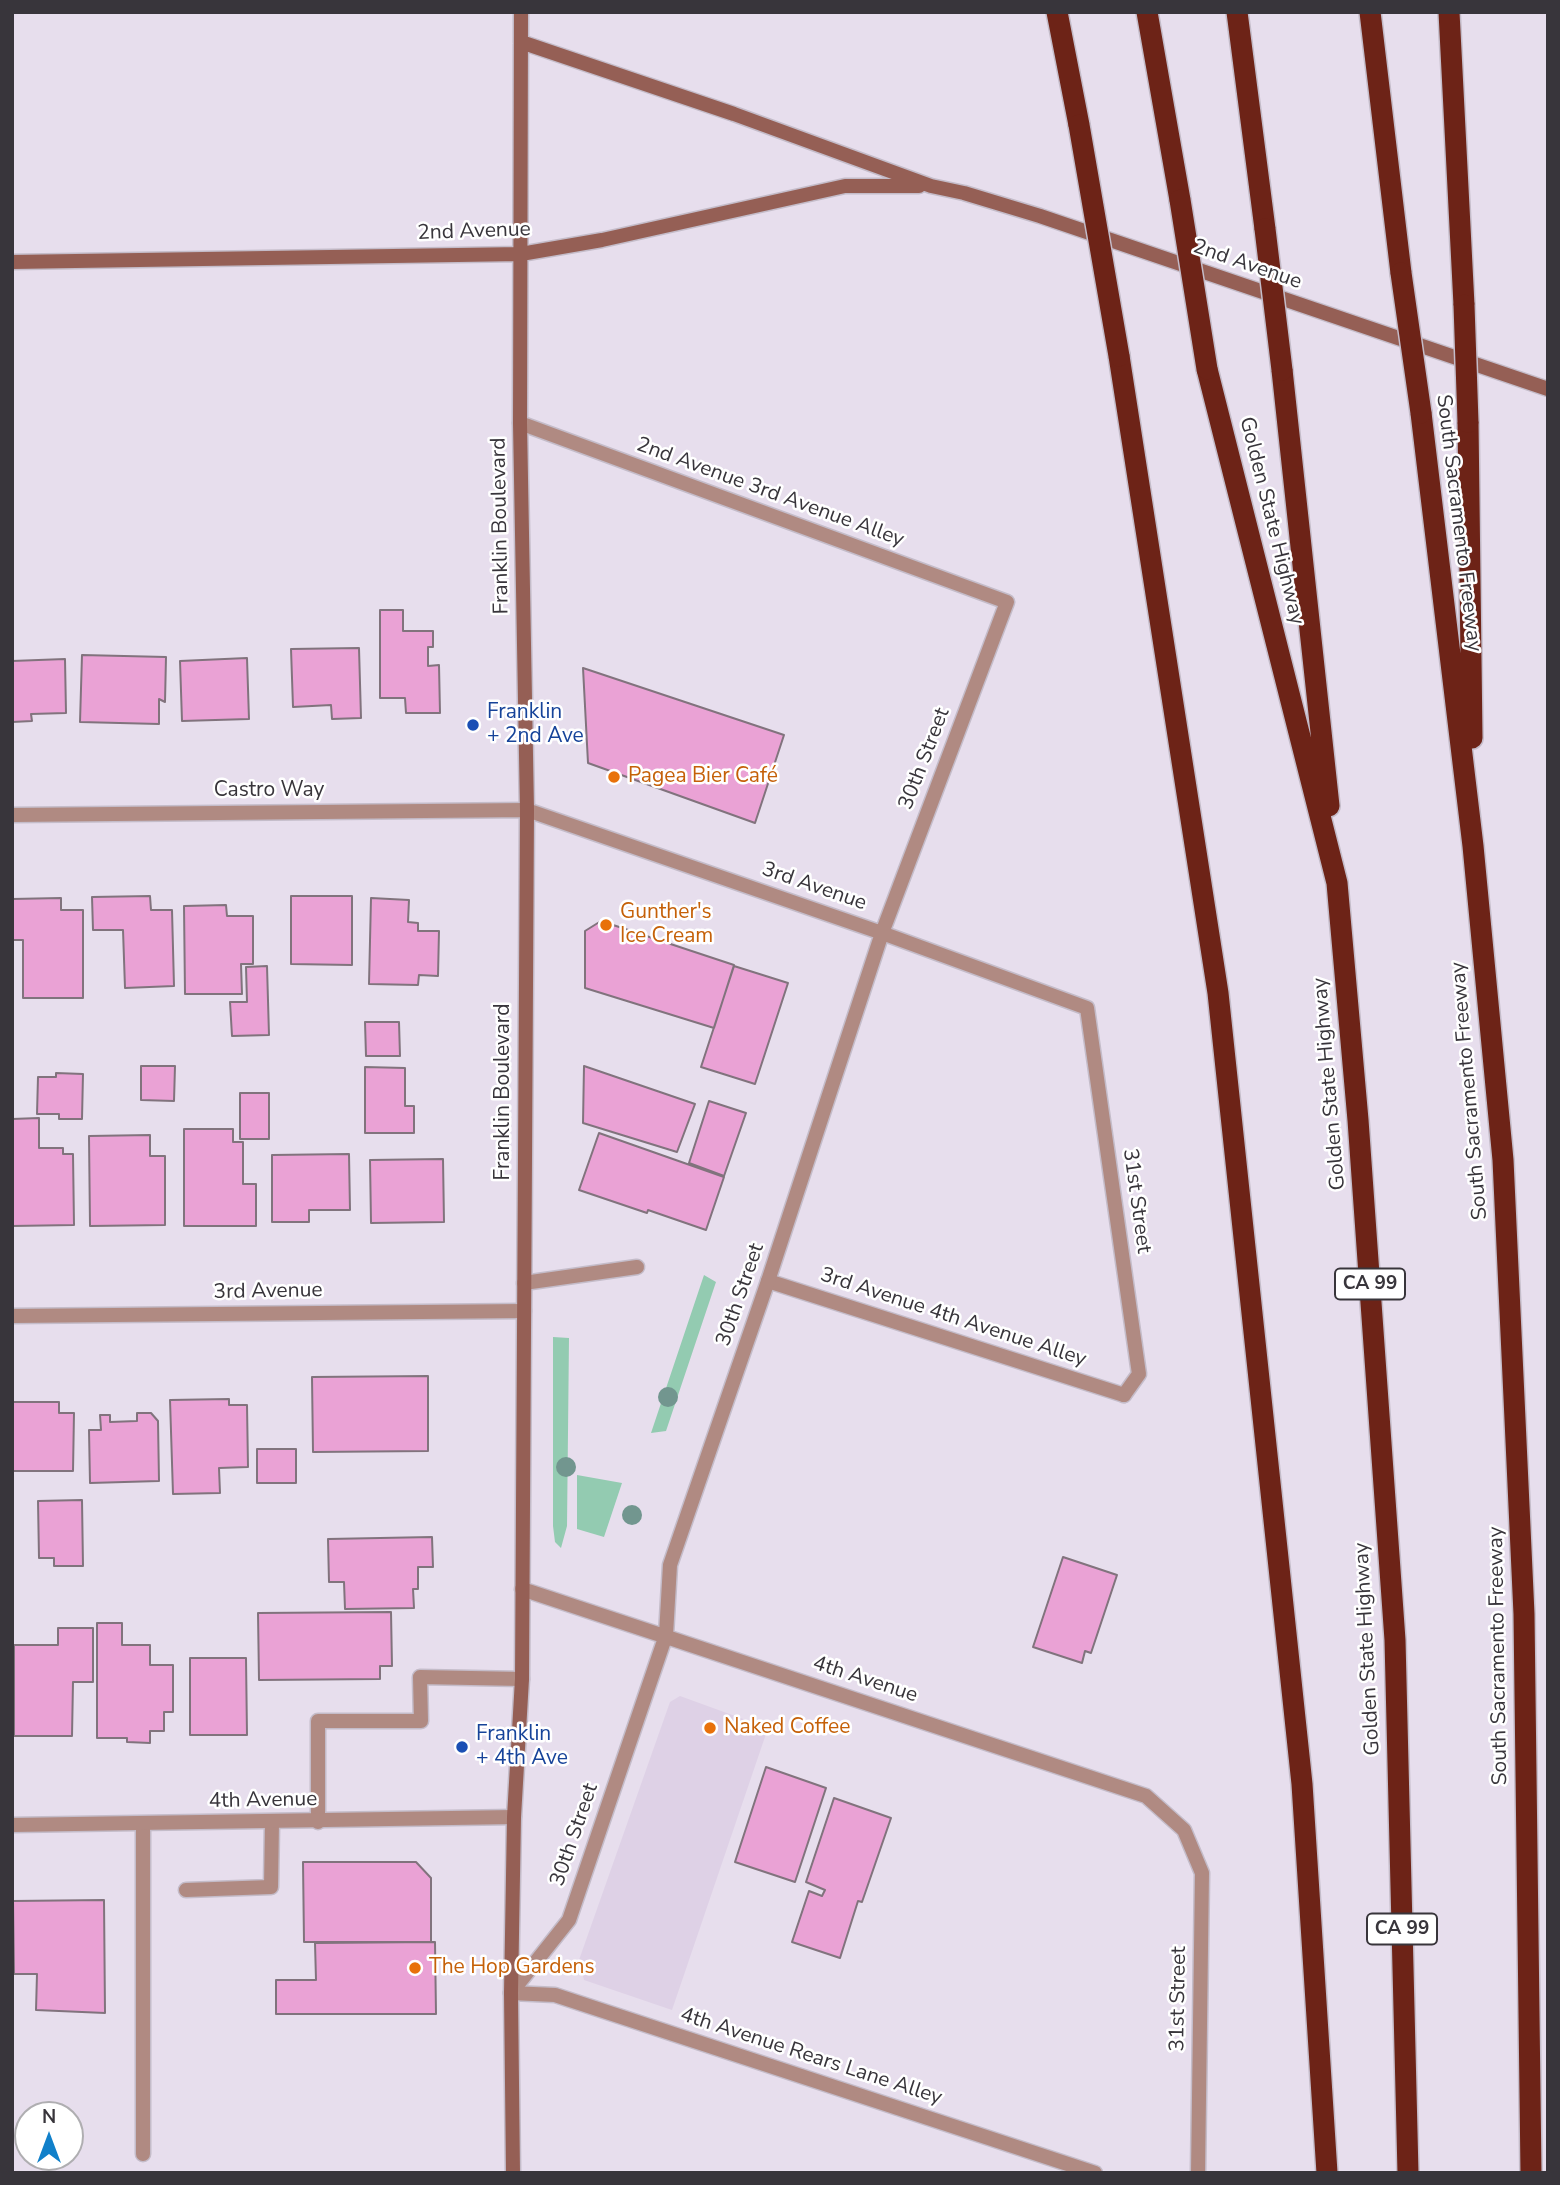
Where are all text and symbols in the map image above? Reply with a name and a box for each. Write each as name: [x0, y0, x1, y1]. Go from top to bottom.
street label: 2nd Avenue: [417, 217, 531, 247]
street label: 2nd Avenue: [1189, 235, 1305, 295]
street label: South Sacramento Freeway: [1430, 393, 1486, 653]
street label: Golden State Highway: [1233, 415, 1309, 627]
street label: 2nd Avenue 3rd Avenue Alley: [633, 433, 907, 553]
street label: Franklin Boulevard: [487, 437, 515, 615]
place label: Franklin + 2nd Ave: [487, 700, 584, 750]
street label: 30th Street: [894, 704, 956, 814]
marker: Franklin + 2nd Ave: [465, 717, 481, 733]
place label: Pagea Bier Café: [628, 764, 778, 790]
marker: Pagea Bier Café: [606, 769, 622, 785]
street label: Castro Way: [214, 778, 324, 804]
street label: 3rd Avenue: [758, 857, 870, 917]
place label: Gunther's Ice Cream: [620, 900, 713, 950]
marker: Gunther's Ice Cream: [598, 917, 614, 933]
street label: South Sacramento Freeway: [1446, 961, 1494, 1221]
street label: Golden State Highway: [1308, 977, 1352, 1191]
street label: Franklin Boulevard: [491, 1004, 517, 1180]
street label: 31st Street: [1116, 1147, 1156, 1255]
street label: 30th Street: [712, 1240, 770, 1350]
street label: 3rd Avenue 4th Avenue Alley: [817, 1263, 1089, 1373]
road number: CA 99: [1335, 1268, 1405, 1300]
street label: 3rd Avenue: [213, 1278, 323, 1306]
street label: South Sacramento Freeway: [1484, 1526, 1514, 1786]
street label: Golden State Highway: [1350, 1542, 1386, 1756]
street label: 4th Avenue: [809, 1651, 921, 1709]
place label: Naked Coffee: [724, 1715, 850, 1741]
marker: Naked Coffee: [702, 1720, 718, 1736]
place label: Franklin + 4th Ave: [476, 1722, 568, 1772]
marker: Franklin + 4th Ave: [454, 1739, 470, 1755]
street label: 30th Street: [546, 1780, 604, 1890]
street label: 4th Avenue: [208, 1787, 318, 1815]
road number: CA 99: [1367, 1913, 1437, 1944]
street label: 31st Street: [1165, 1946, 1193, 2052]
place label: The Hop Gardens: [429, 1955, 595, 1981]
marker: The Hop Gardens: [407, 1960, 423, 1976]
street label: 4th Avenue Rears Lane Alley: [677, 2003, 945, 2111]
north arrow: [14, 2101, 84, 2171]
text: N: [42, 2104, 56, 2130]

